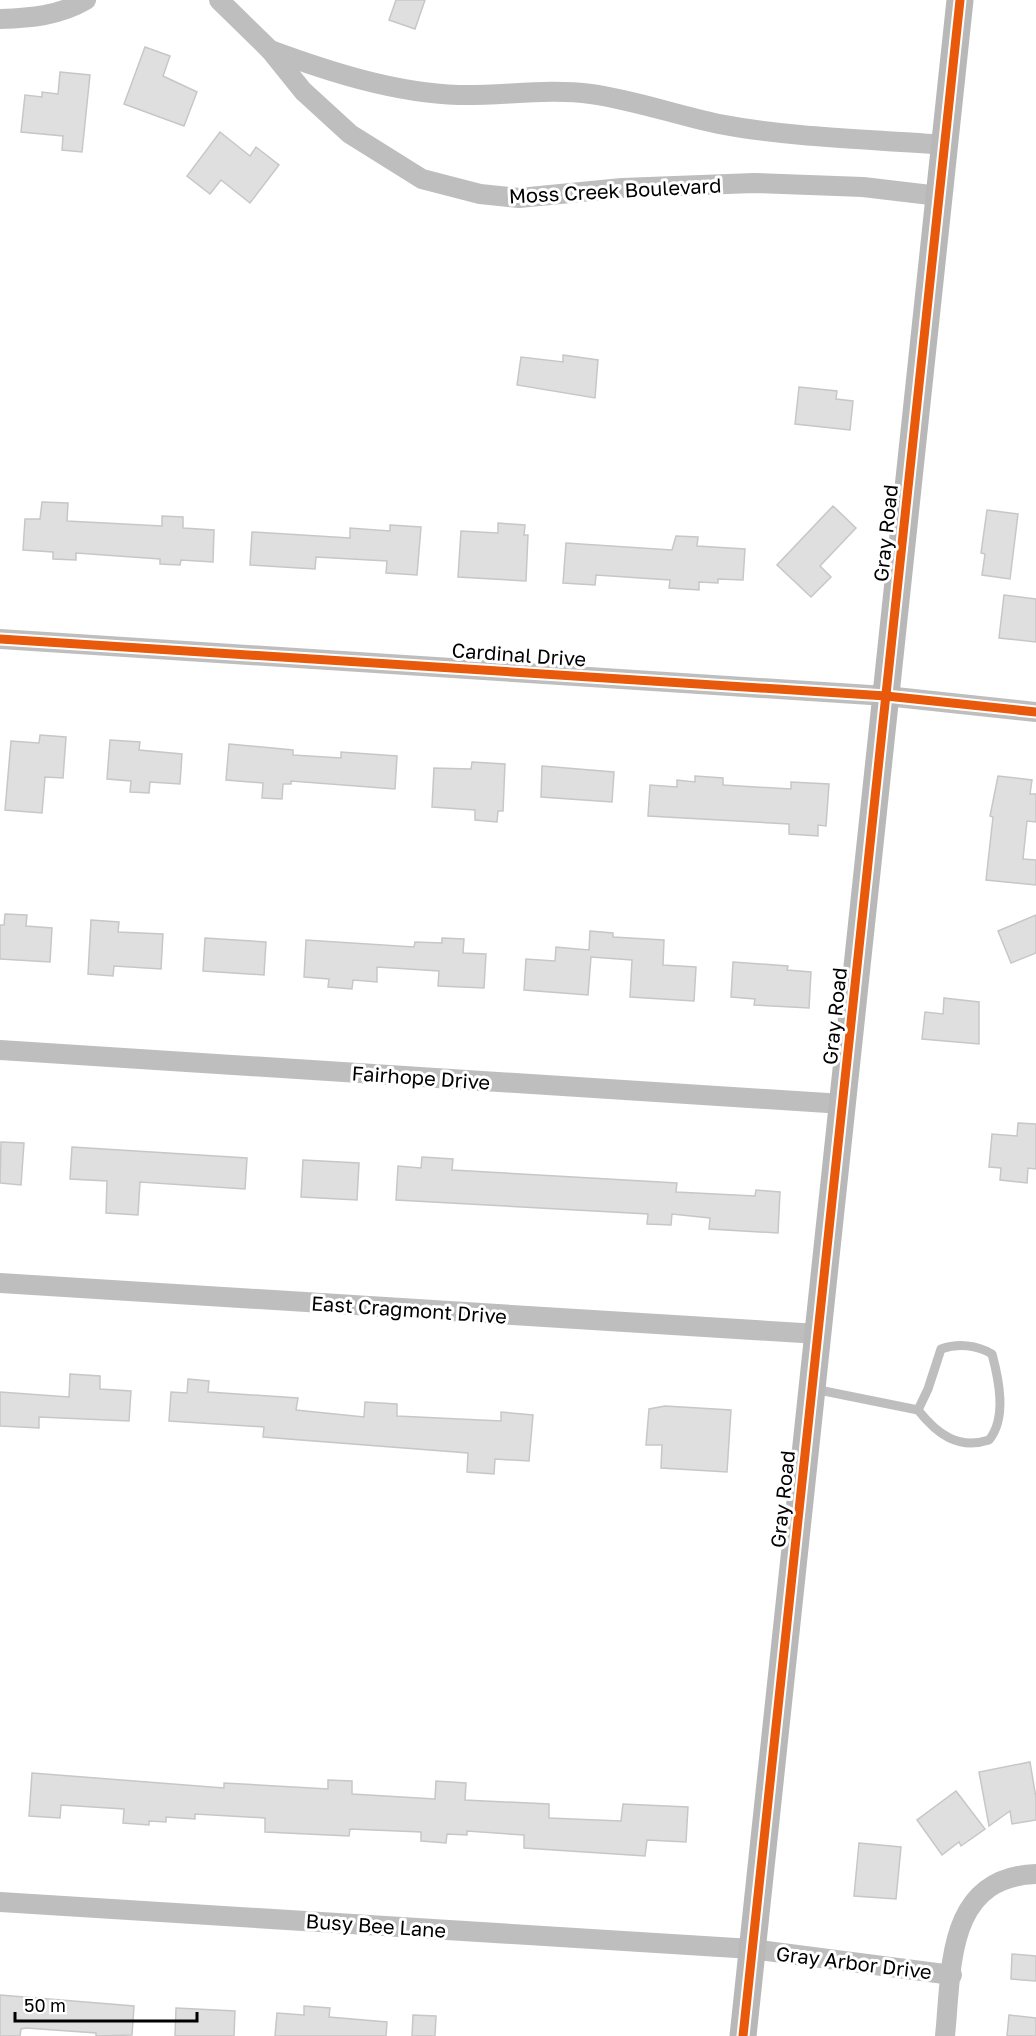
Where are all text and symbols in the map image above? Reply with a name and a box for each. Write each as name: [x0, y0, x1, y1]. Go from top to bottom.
street label: Moss Creek Boulevard: [508, 172, 722, 208]
street label: Gray Road: [868, 483, 902, 583]
street label: Cardinal Drive: [451, 637, 587, 671]
street label: Gray Road: [817, 966, 851, 1066]
street label: Fairhope Drive: [351, 1060, 491, 1094]
street label: East Cragmont Drive: [310, 1290, 508, 1328]
street label: Gray Road: [765, 1449, 799, 1549]
street label: Busy Bee Lane: [305, 1908, 447, 1942]
street label: Gray Arbor Drive: [775, 1941, 933, 1983]
scale bar: [15, 1985, 196, 2023]
text: 50 m: [24, 1994, 66, 2016]

